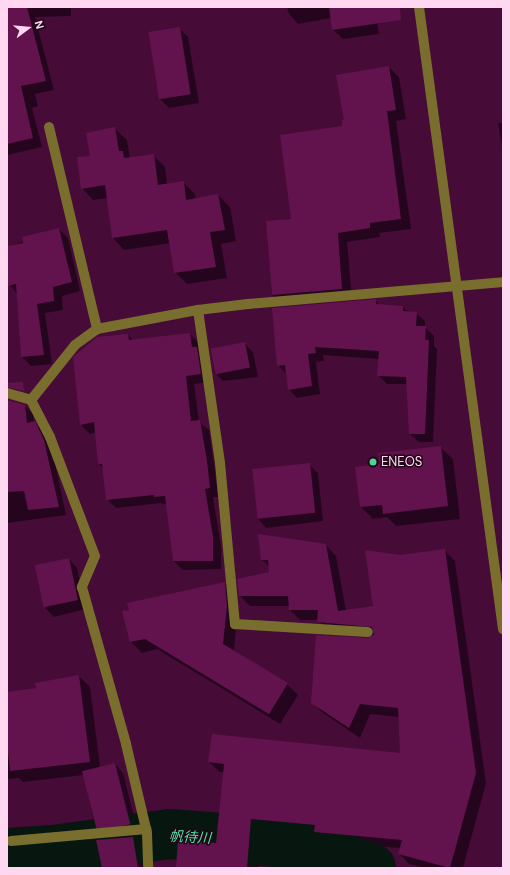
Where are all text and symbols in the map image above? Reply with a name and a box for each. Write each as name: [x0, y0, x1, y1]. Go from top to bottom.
north arrow: [8, 8, 48, 48]
text: N: [32, 19, 47, 30]
place label: ENEOS: [381, 454, 422, 470]
marker: ENEOS: [368, 457, 378, 467]
water label: 帆待川: [169, 828, 211, 846]

